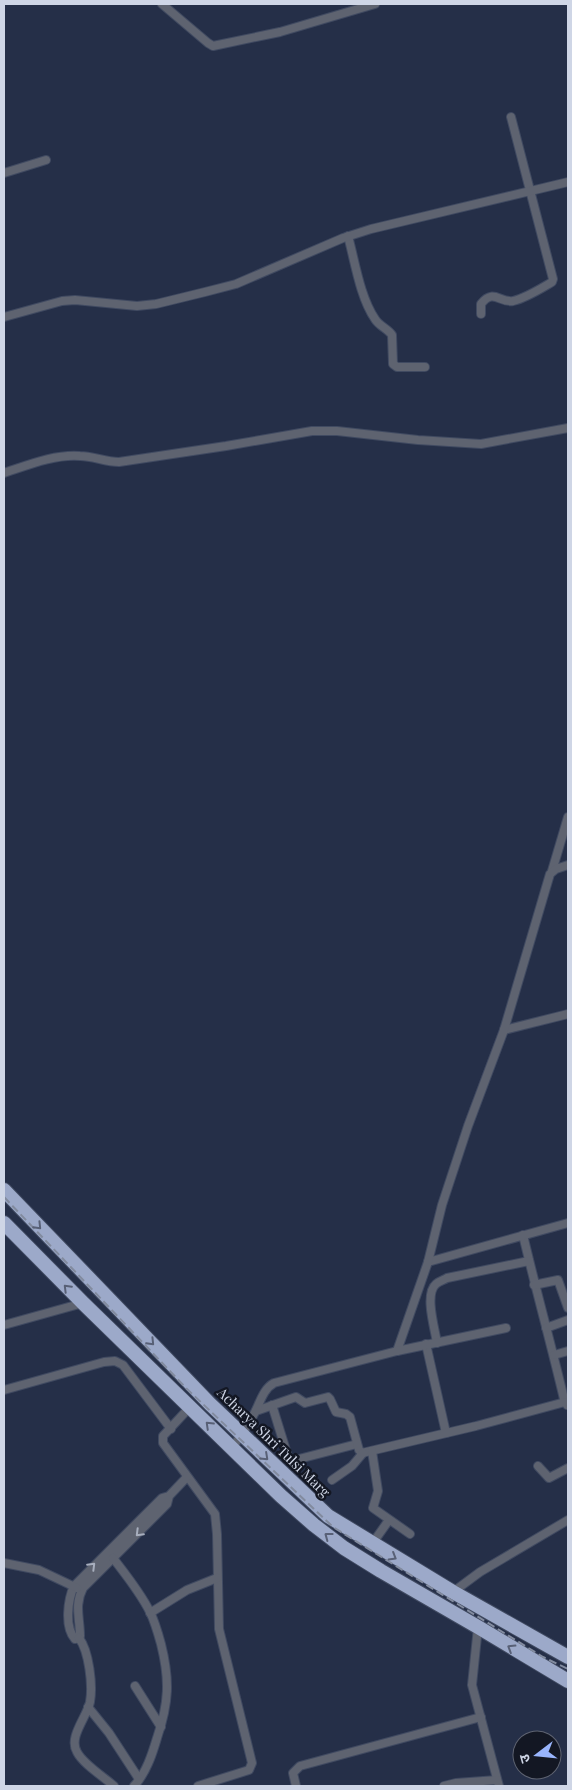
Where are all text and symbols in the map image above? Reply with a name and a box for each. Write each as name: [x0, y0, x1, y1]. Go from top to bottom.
one-way arrow: [32, 1220, 41, 1229]
one-way arrow: [64, 1284, 73, 1293]
one-way arrow: [145, 1337, 154, 1346]
street label: Acharya Shri Tulsi Marg: [213, 1382, 335, 1501]
one-way arrow: [206, 1422, 215, 1431]
one-way arrow: [260, 1451, 269, 1460]
one-way arrow: [135, 1527, 144, 1536]
one-way arrow: [325, 1533, 334, 1541]
one-way arrow: [387, 1550, 396, 1560]
one-way arrow: [86, 1563, 95, 1572]
one-way arrow: [508, 1644, 517, 1654]
north arrow: [512, 1730, 562, 1780]
text: उ: [514, 1751, 534, 1765]

